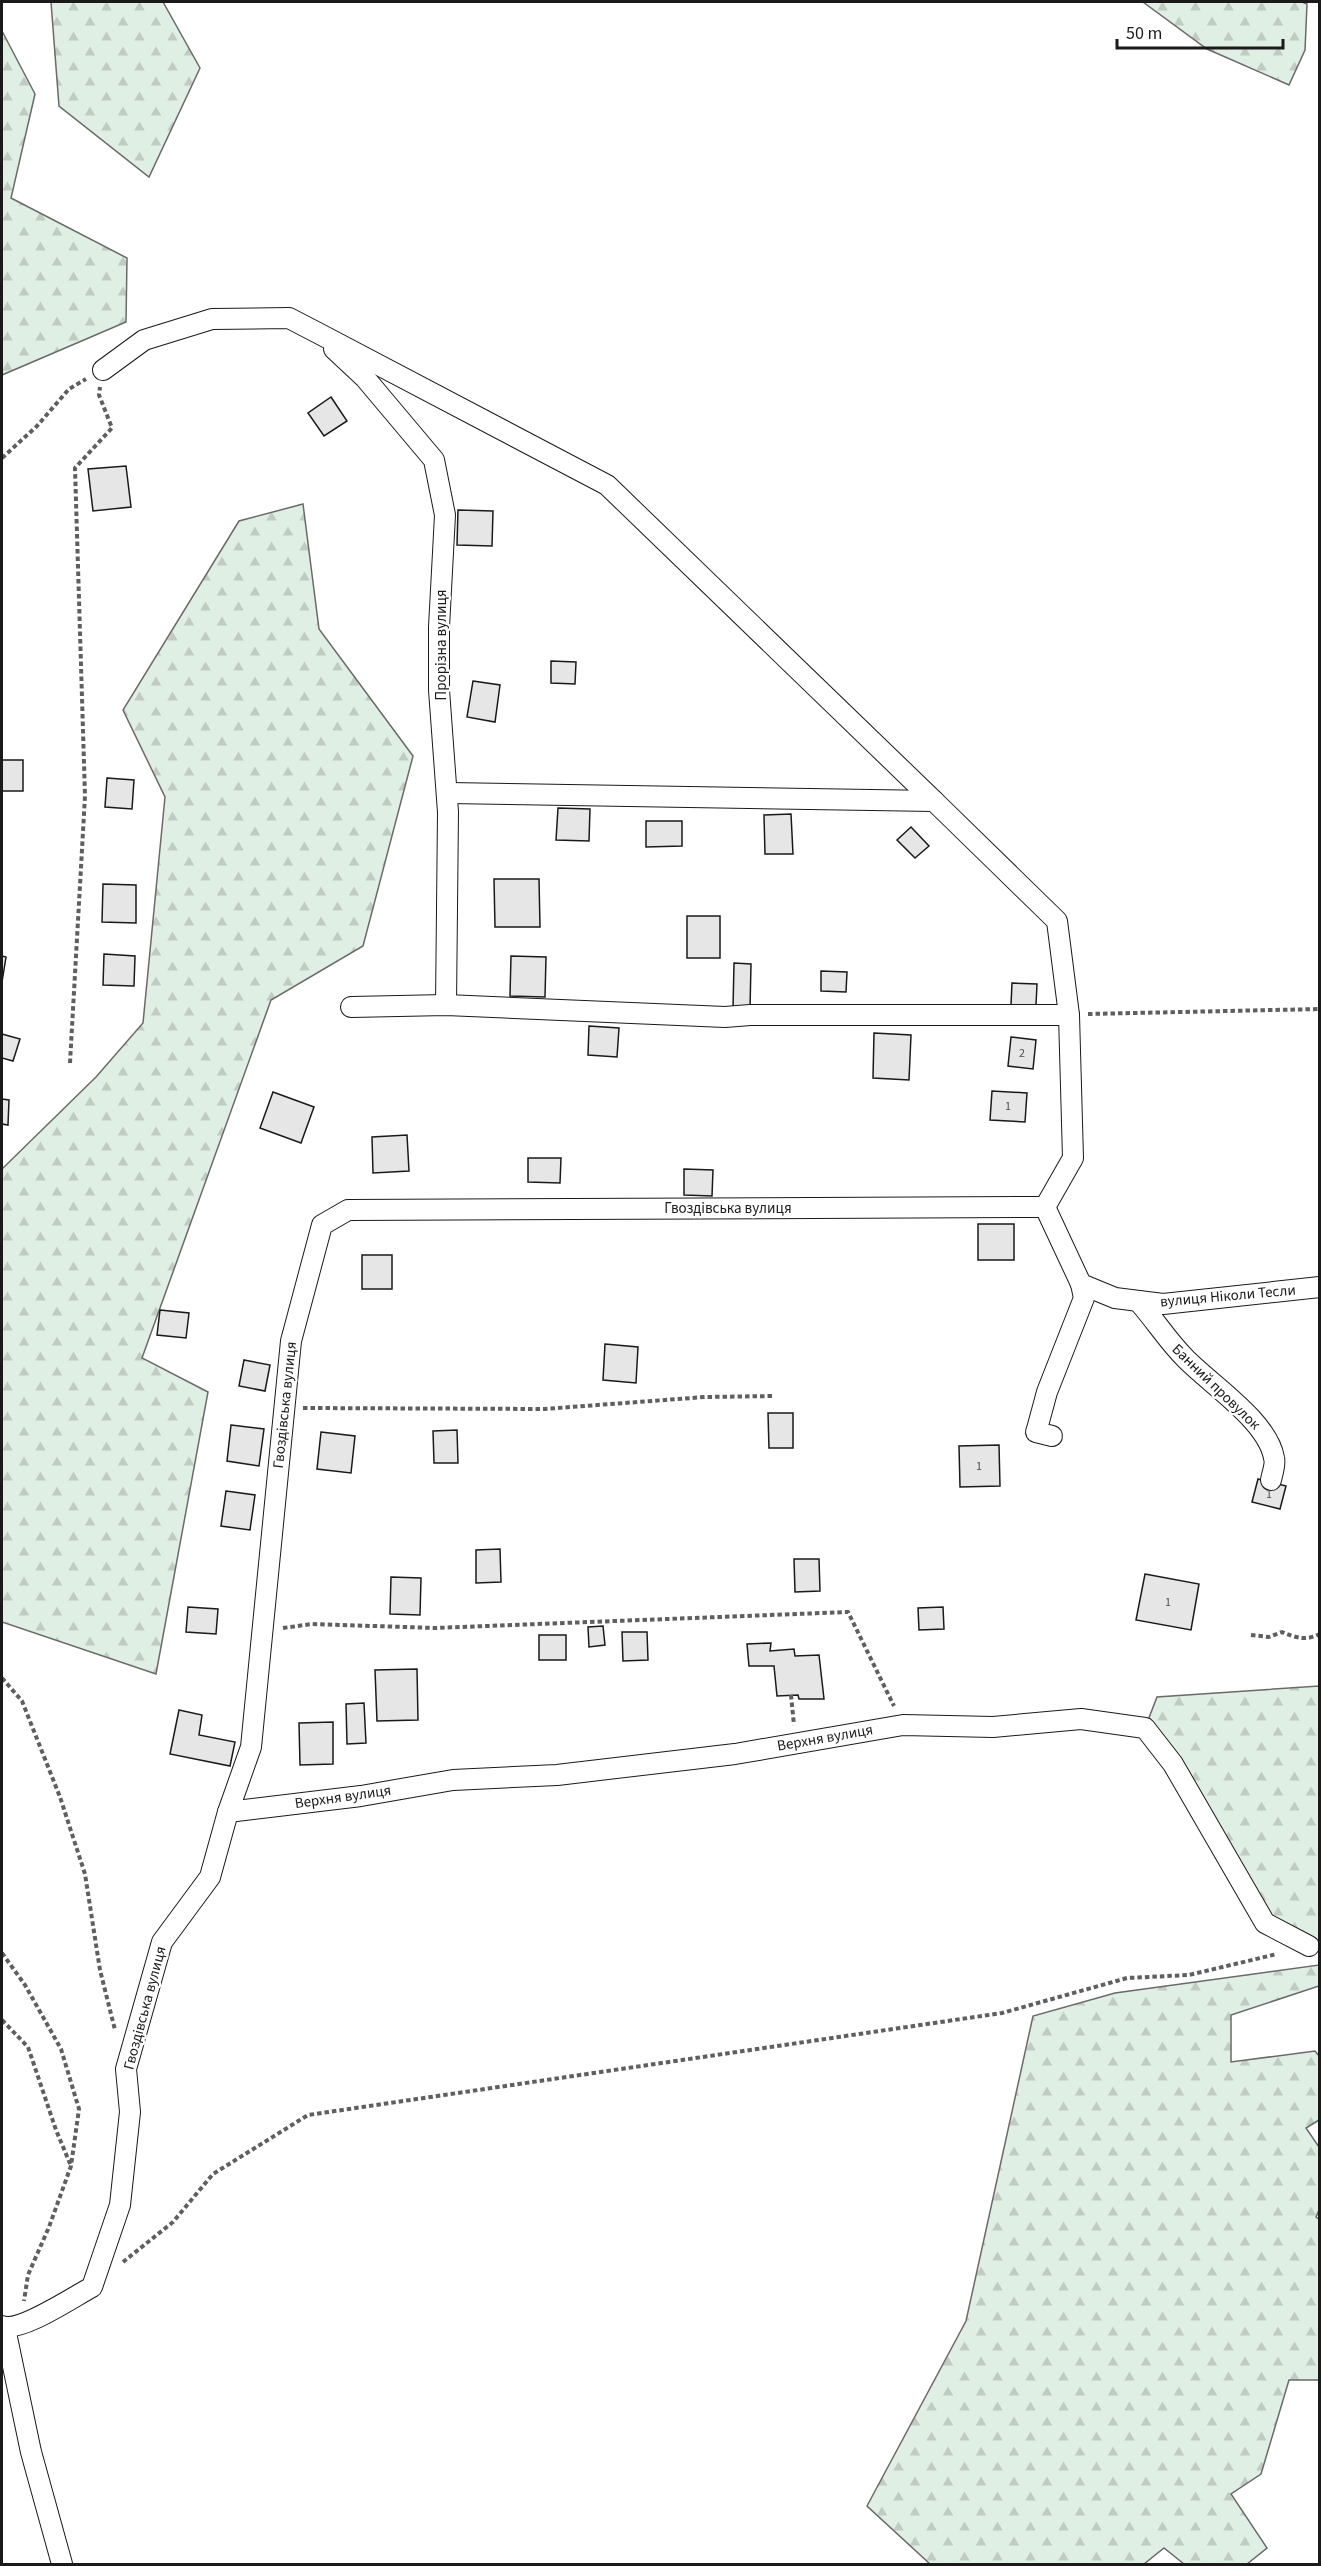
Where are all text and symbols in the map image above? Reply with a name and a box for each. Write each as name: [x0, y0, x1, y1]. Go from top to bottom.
scale bar: [1117, 12, 1284, 50]
text: 50 m: [1126, 21, 1162, 46]
street label: Прорізна вулиця: [431, 590, 452, 700]
house number: 2: [1019, 1045, 1025, 1062]
house number: 1: [1005, 1098, 1011, 1115]
street label: Гвоздівська вулиця: [664, 1198, 792, 1219]
street label: вулиця Ніколи Тесли: [1159, 1280, 1297, 1312]
street label: Банний провулок: [1167, 1339, 1265, 1435]
street label: Гвоздівська вулиця: [268, 1341, 302, 1469]
house number: 1: [976, 1458, 982, 1475]
house number: 1: [1266, 1486, 1272, 1503]
house number: 1: [1165, 1594, 1171, 1611]
street label: Верхня вулиця: [775, 1719, 875, 1757]
street label: Верхня вулиця: [293, 1780, 393, 1814]
street label: Гвоздівська вулиця: [118, 1944, 172, 2072]

